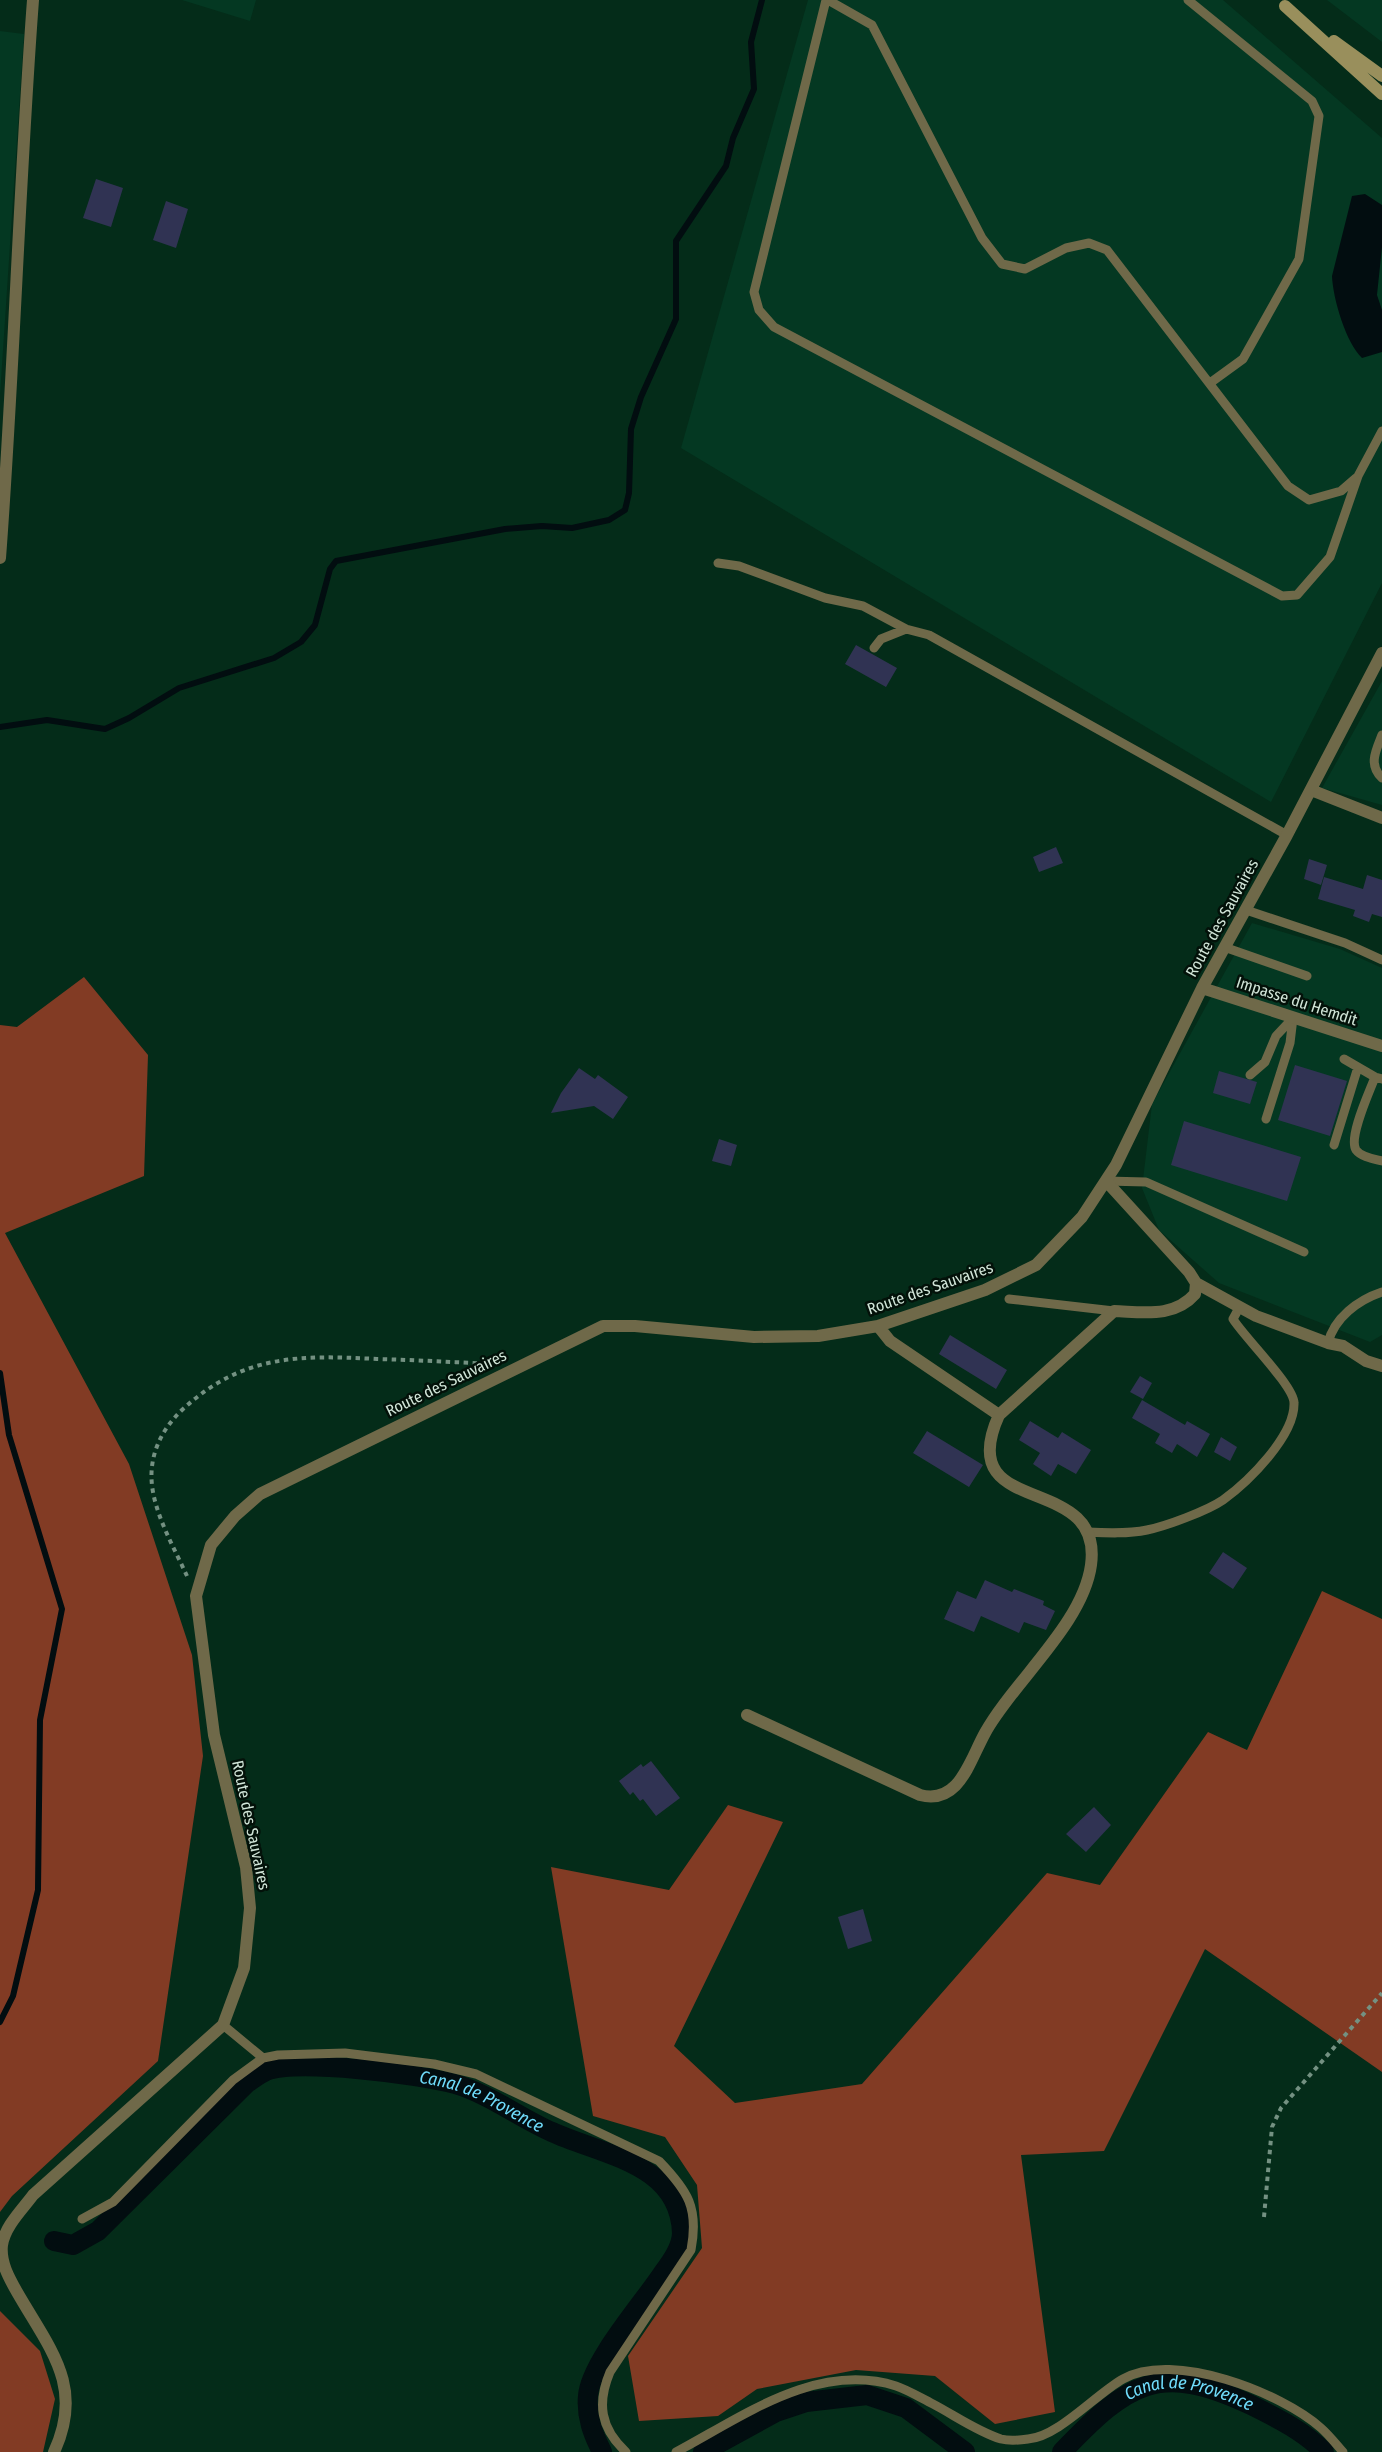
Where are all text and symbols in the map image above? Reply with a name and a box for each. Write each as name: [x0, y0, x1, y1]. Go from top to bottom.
street label: Route des Sauvaires: [1182, 856, 1262, 980]
street label: Impasse du Hemdit: [1234, 972, 1361, 1030]
street label: Route des Sauvaires: [865, 1258, 996, 1318]
street label: Route des Sauvaires: [383, 1346, 510, 1420]
street label: Route des Sauvaires: [228, 1759, 274, 1892]
water label: Canal de Provence: [418, 2066, 548, 2137]
water label: Canal de Provence: [1120, 2371, 1258, 2416]

